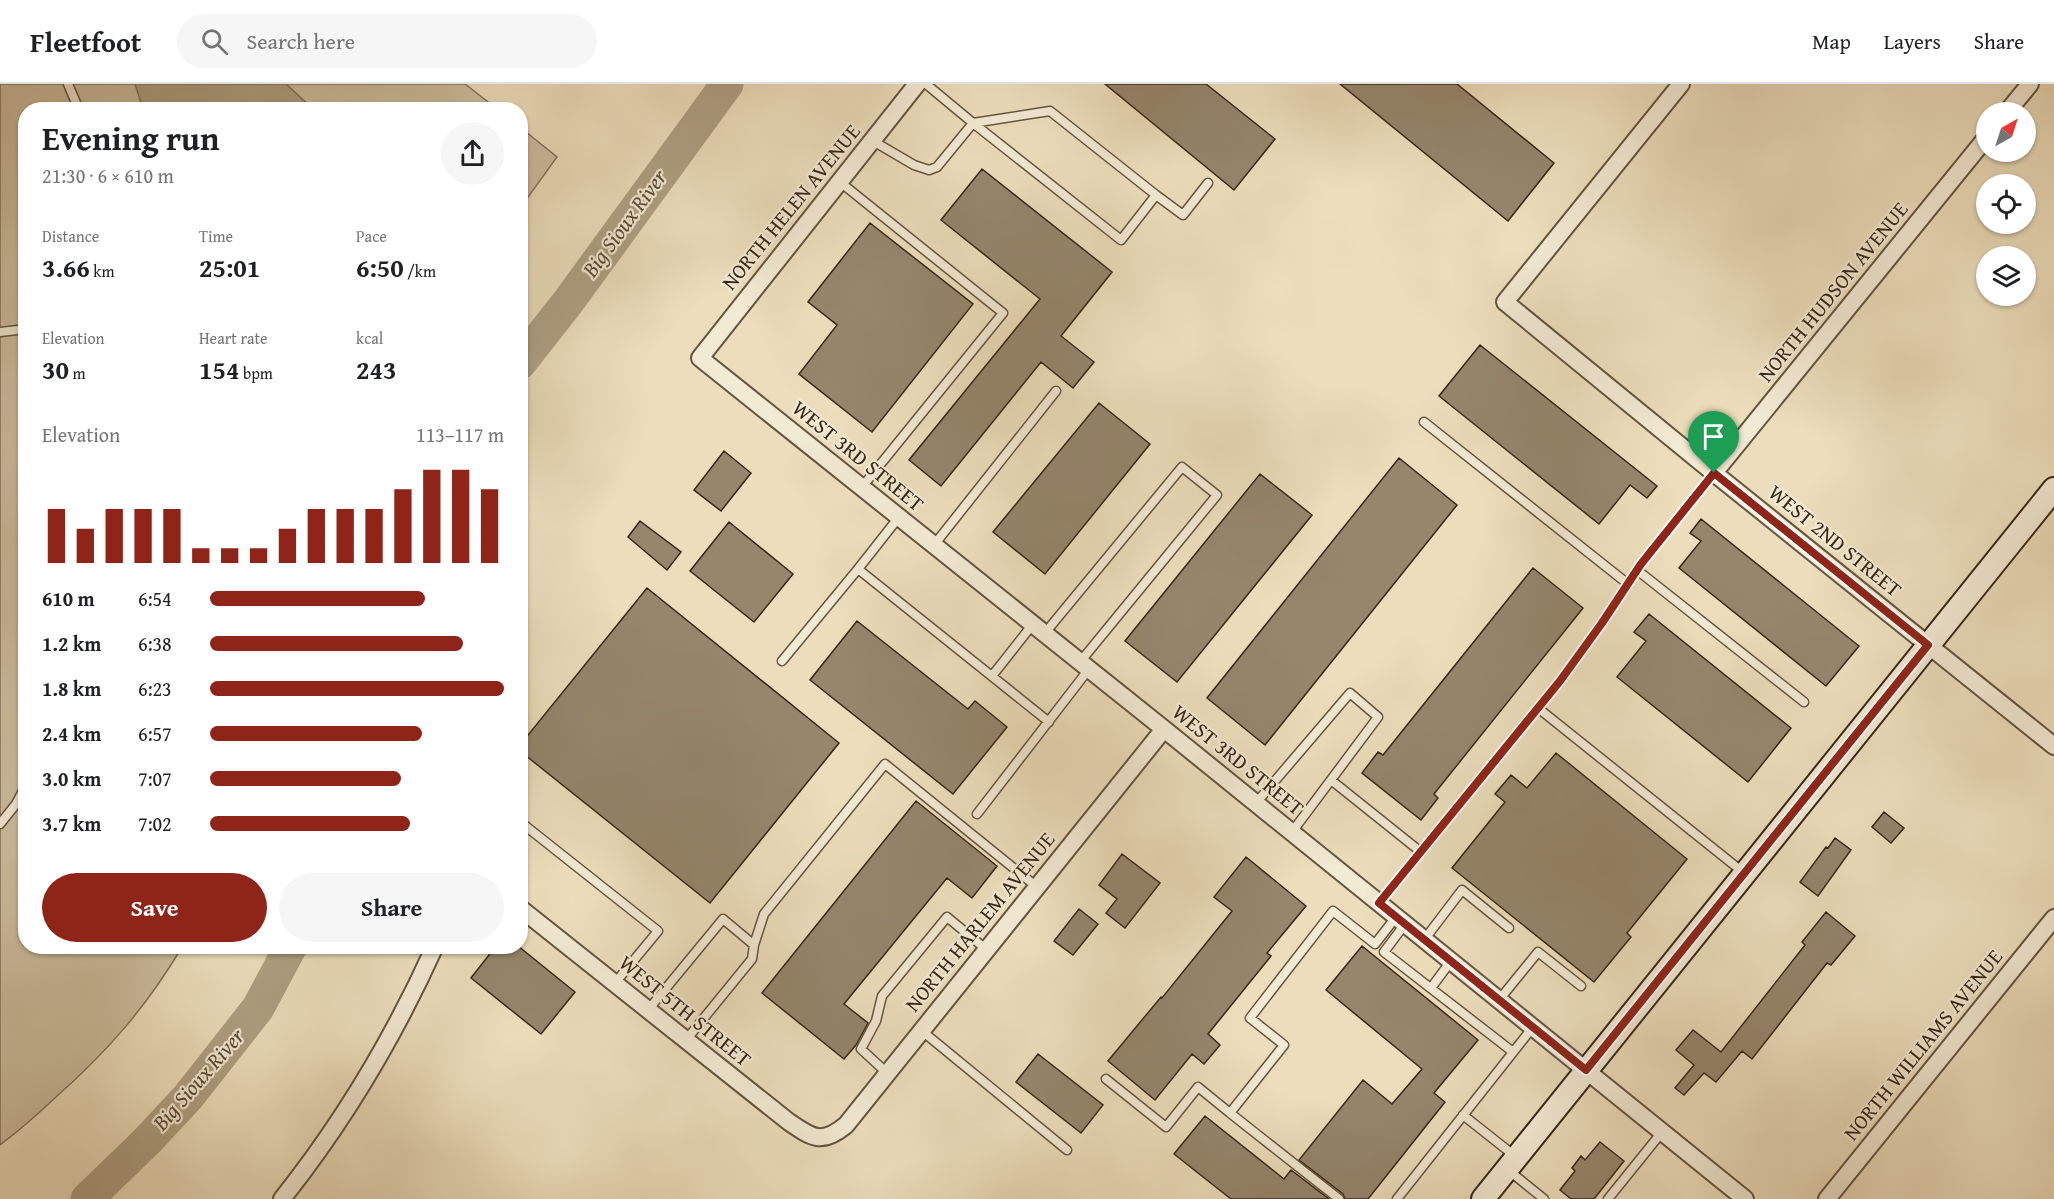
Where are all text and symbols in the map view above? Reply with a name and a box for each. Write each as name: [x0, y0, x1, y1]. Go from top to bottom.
search box: [177, 14, 597, 68]
text: Fleetfoot: [30, 21, 141, 62]
icon: search: [198, 25, 231, 58]
text: Search here: [246, 25, 355, 57]
text: Map: [1812, 26, 1851, 57]
text: Layers: [1884, 26, 1941, 57]
text: Share: [1974, 26, 2024, 57]
north arrow: [1976, 102, 2036, 162]
map controls: [1976, 102, 2036, 306]
text: Evening run: [42, 114, 219, 162]
street label: NORTH HELEN AVENUE: [714, 117, 868, 296]
button: share: [441, 122, 504, 185]
text: 21:30 · 6 × 610 m: [42, 161, 174, 190]
water label: Big Sioux River: [573, 162, 674, 284]
button: locate: [1976, 174, 2036, 234]
street label: NORTH HUDSON AVENUE: [1750, 195, 1915, 388]
text: Distance: [42, 224, 99, 248]
text: Time: [199, 224, 233, 248]
text: Pace: [356, 224, 387, 248]
button: layers: [1976, 246, 2036, 306]
text: 3.66: [42, 248, 90, 287]
text: 25:01: [199, 248, 260, 287]
text: 6:50: [356, 248, 404, 287]
text: km: [90, 259, 114, 283]
text: /km: [404, 259, 436, 283]
text: Elevation: [42, 326, 105, 350]
text: Heart rate: [199, 326, 268, 350]
text: kcal: [356, 326, 383, 350]
text: 30: [42, 350, 69, 389]
text: 154: [199, 350, 239, 389]
text: 243: [356, 350, 396, 389]
text: m: [69, 361, 86, 385]
text: bpm: [239, 361, 273, 385]
street label: WEST 3RD STREET: [786, 393, 931, 519]
pin: [1688, 411, 1739, 473]
text: Elevation: [42, 420, 120, 449]
text: 113–117 m: [416, 420, 504, 449]
icon: arrive: [1697, 420, 1730, 453]
street label: WEST 2ND STREET: [1762, 477, 1909, 604]
text: 610 m: [42, 584, 95, 613]
text: 6:54: [138, 584, 172, 613]
text: 1.2 km: [42, 629, 101, 658]
text: 6:38: [138, 629, 172, 658]
text: 1.8 km: [42, 674, 101, 703]
text: 6:23: [138, 674, 172, 703]
street label: WEST 3RD STREET: [1166, 697, 1311, 823]
text: 2.4 km: [42, 719, 101, 748]
text: 6:57: [138, 719, 172, 748]
text: 3.0 km: [42, 764, 101, 793]
text: 7:07: [138, 764, 172, 793]
text: 3.7 km: [42, 809, 101, 838]
text: 7:02: [138, 809, 172, 838]
street label: NORTH HARLEM AVENUE: [897, 825, 1062, 1018]
button: Save: [42, 873, 267, 942]
button: Share: [279, 873, 504, 942]
street label: NORTH WILLIAMS AVENUE: [1836, 942, 2010, 1147]
street label: WEST 5TH STREET: [612, 947, 758, 1074]
water label: Big Sioux River: [144, 1020, 252, 1138]

